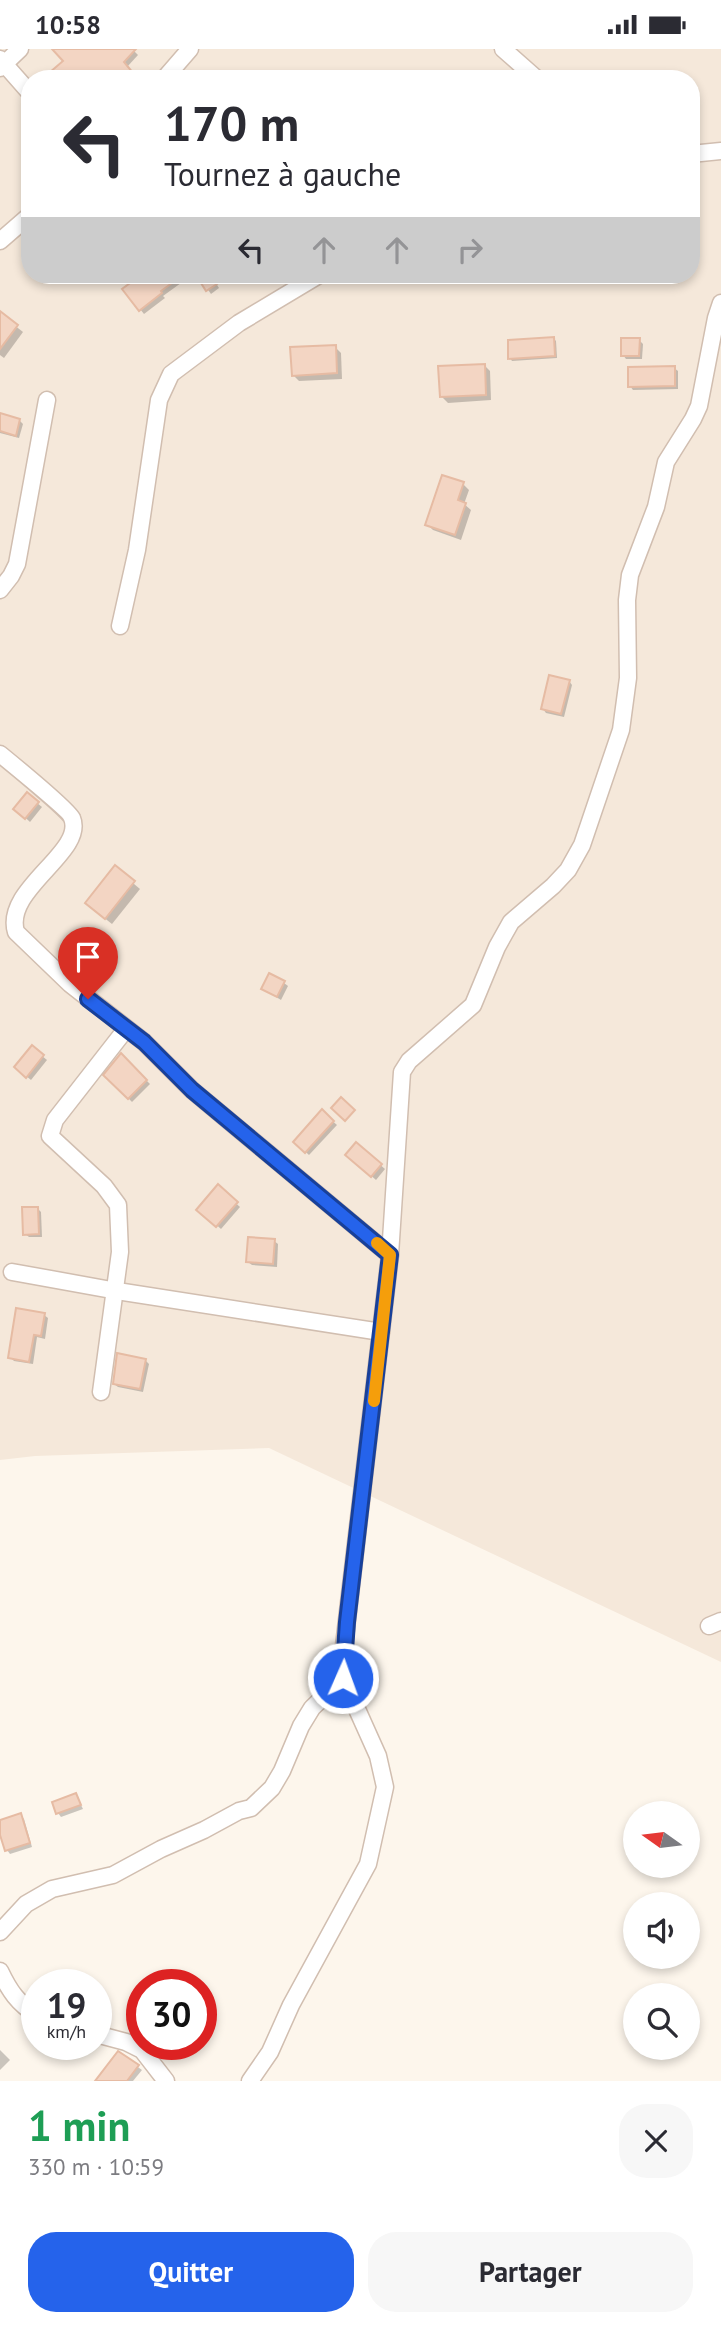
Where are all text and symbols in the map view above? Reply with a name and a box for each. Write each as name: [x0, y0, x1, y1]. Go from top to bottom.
text: 10:58: [35, 8, 101, 41]
text: 170 m: [164, 91, 299, 155]
icon: left: [49, 98, 140, 189]
text: Tournez à gauche: [164, 153, 401, 195]
icon: left: [232, 231, 270, 269]
icon: ahead: [305, 231, 343, 269]
icon: ahead: [378, 231, 416, 269]
icon: right: [451, 231, 489, 269]
pin: [58, 927, 118, 999]
icon: arrive: [69, 938, 107, 976]
position arrow: [306, 1641, 380, 1715]
north arrow: [623, 1801, 700, 1878]
map controls: [623, 1801, 700, 2060]
button: sound: [623, 1892, 700, 1969]
speed limit sign: 30: [126, 1969, 217, 2060]
text: 19: [47, 1982, 86, 2028]
button: search: [623, 1983, 700, 2060]
text: km/h: [47, 2020, 86, 2043]
text: 1 min: [28, 2098, 130, 2153]
button: close: [619, 2104, 693, 2178]
text: 330 m · 10:59: [28, 2152, 164, 2181]
button: Quitter: [28, 2232, 354, 2312]
button: Partager: [368, 2232, 693, 2312]

